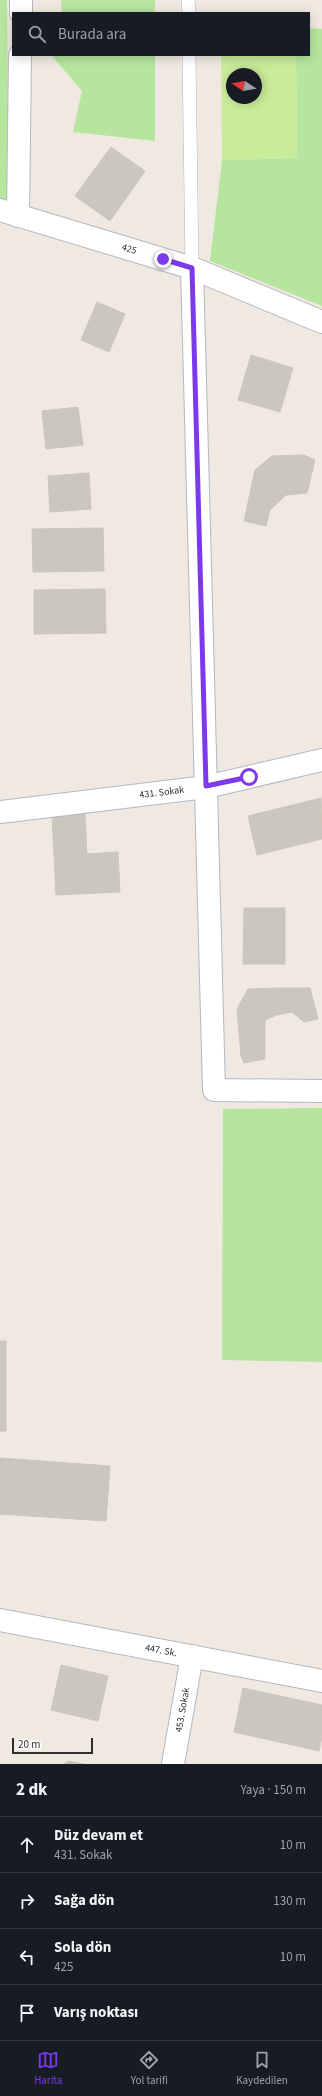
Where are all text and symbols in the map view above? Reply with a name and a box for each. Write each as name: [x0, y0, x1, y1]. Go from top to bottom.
search box: [12, 12, 310, 56]
icon: search: [26, 23, 48, 45]
text: Burada ara: [58, 24, 126, 45]
north arrow: [226, 68, 262, 104]
street label: 425: [120, 240, 138, 258]
route end: [154, 250, 172, 268]
route start: [240, 768, 258, 786]
street label: 431. Sokak: [139, 783, 185, 802]
street label: 447. Sk.: [144, 1641, 178, 1660]
street label: 453. Sokak: [172, 1686, 193, 1733]
scale bar: [12, 1736, 93, 1755]
text: 20 m: [18, 1737, 40, 1752]
text: 2 dk: [16, 1778, 47, 1802]
text: Yaya · 150 m: [241, 1781, 306, 1799]
text: Düz devam et: [54, 1825, 143, 1846]
icon: ahead: [16, 1834, 38, 1856]
text: 10 m: [280, 1836, 306, 1854]
text: 431. Sokak: [54, 1846, 113, 1864]
icon: right: [16, 1890, 38, 1912]
text: Sağa dön: [54, 1890, 114, 1911]
text: 130 m: [273, 1892, 306, 1910]
text: Sola dön: [54, 1937, 111, 1958]
icon: left: [16, 1946, 38, 1968]
text: 10 m: [280, 1948, 306, 1966]
text: 425: [54, 1958, 73, 1976]
icon: arrive: [16, 2002, 38, 2024]
text: Varış noktası: [54, 2002, 138, 2023]
tab: Harita: [34, 2049, 62, 2088]
tab: Yol tarifi: [131, 2049, 168, 2088]
tab: Kaydedilen: [236, 2049, 288, 2088]

